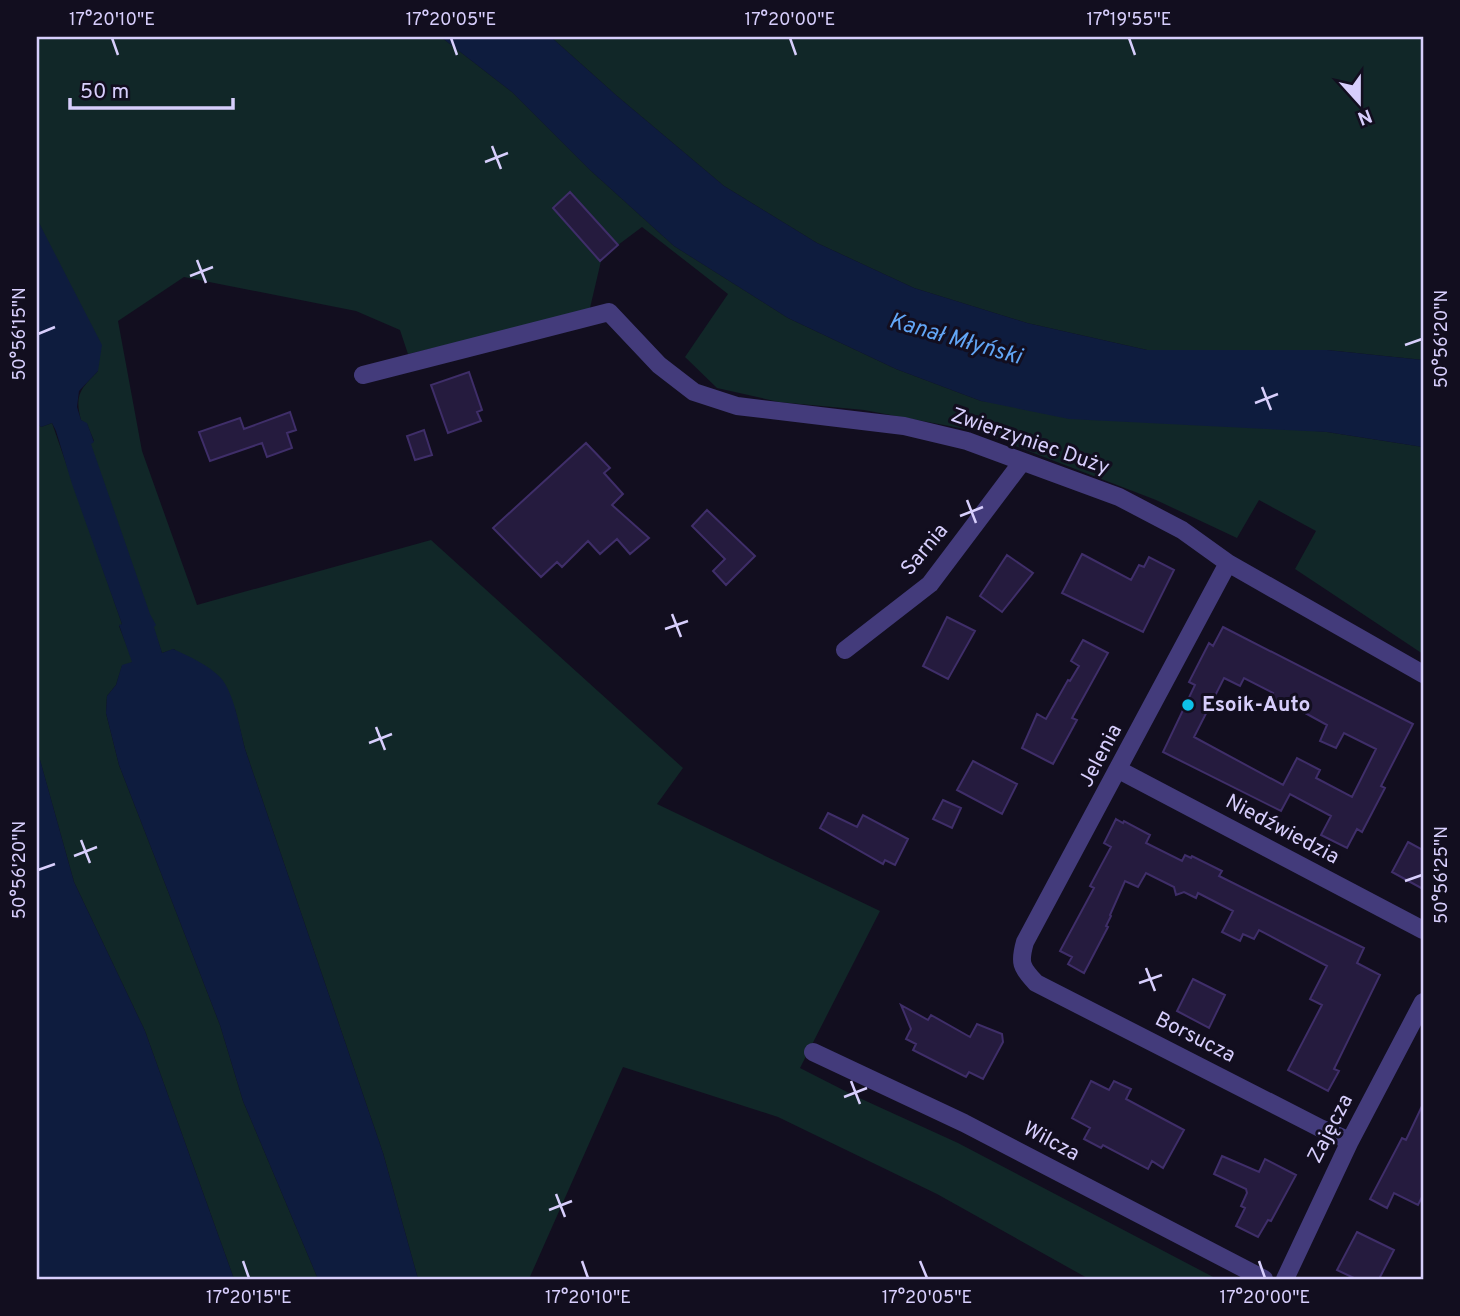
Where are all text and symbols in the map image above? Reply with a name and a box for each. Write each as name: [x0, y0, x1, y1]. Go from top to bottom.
text: 17°20'10"E: [69, 9, 155, 32]
text: 17°20'05"E: [406, 9, 496, 32]
text: 17°20'00"E: [745, 9, 835, 32]
text: 17°19'55"E: [1086, 9, 1172, 32]
scale bar: [70, 66, 233, 110]
north arrow: [1324, 66, 1394, 136]
text: 50 m: [80, 79, 129, 106]
text: N: [1354, 102, 1375, 130]
text: 50°56'15"N: [9, 287, 32, 381]
text: 50°56'20"N: [1431, 290, 1454, 388]
water label: Kanał Młyński: [885, 307, 1026, 373]
street label: Zwierzyniec Duży: [947, 402, 1113, 482]
street label: Sarnia: [895, 518, 955, 582]
place label: Esoik-Auto: [1202, 692, 1310, 719]
marker: Esoik-Auto: [1180, 697, 1196, 713]
street label: Jelenia: [1073, 720, 1129, 792]
street label: Niedźwiedzia: [1220, 789, 1344, 871]
text: 50°56'20"N: [9, 821, 32, 919]
text: 50°56'25"N: [1431, 826, 1454, 924]
street label: Borsucza: [1150, 1006, 1240, 1070]
street label: Zajęcza: [1302, 1090, 1360, 1168]
street label: Wilcza: [1018, 1116, 1084, 1168]
text: 17°20'15"E: [206, 1287, 292, 1310]
text: 17°20'10"E: [545, 1287, 631, 1310]
text: 17°20'05"E: [882, 1287, 972, 1310]
text: 17°20'00"E: [1220, 1287, 1310, 1310]

